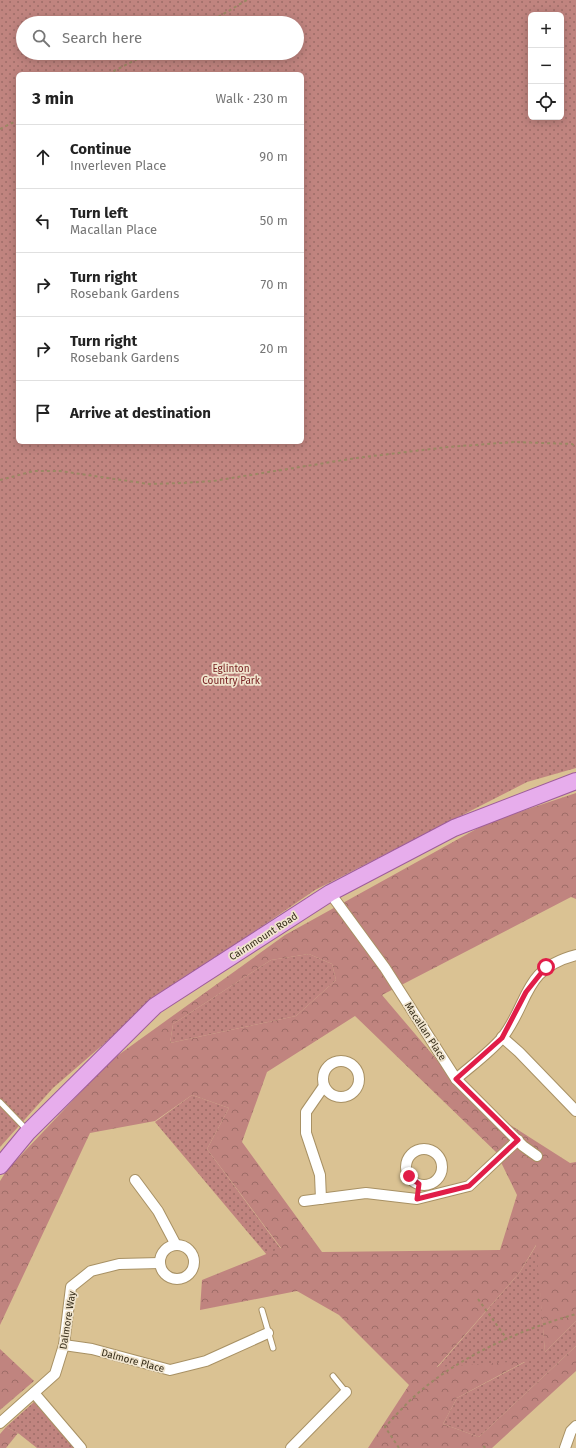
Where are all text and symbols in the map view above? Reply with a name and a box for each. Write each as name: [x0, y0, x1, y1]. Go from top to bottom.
map controls: [528, 12, 564, 120]
button: +: [528, 12, 564, 48]
search box: [16, 16, 304, 60]
icon: search: [30, 27, 52, 49]
text: Search here: [62, 29, 142, 47]
button: −: [528, 48, 564, 84]
button: locate: [528, 84, 564, 120]
text: 3 min: [32, 88, 74, 109]
text: Walk · 230 m: [216, 91, 288, 106]
text: Continue: [70, 140, 131, 158]
icon: ahead: [32, 146, 54, 168]
text: 90 m: [259, 149, 288, 164]
text: Inverleven Place: [70, 158, 166, 173]
text: Turn left: [70, 204, 128, 222]
icon: left: [32, 210, 54, 232]
text: 50 m: [260, 213, 288, 228]
text: Macallan Place: [70, 222, 157, 237]
text: Turn right: [70, 268, 137, 286]
icon: right: [32, 274, 54, 296]
text: 70 m: [261, 277, 288, 292]
text: Rosebank Gardens: [70, 286, 179, 301]
text: Turn right: [70, 332, 137, 350]
icon: right: [32, 338, 54, 360]
text: 20 m: [260, 341, 288, 356]
text: Rosebank Gardens: [70, 350, 179, 365]
icon: arrive: [32, 402, 54, 424]
text: Arrive at destination: [70, 404, 211, 422]
park label: Eglinton Country Park: [202, 663, 261, 687]
street label: Cairnmount Road: [227, 910, 300, 963]
route start: [537, 958, 555, 976]
street label: Macallan Place: [402, 1000, 448, 1063]
route end: [400, 1167, 418, 1185]
street label: Dalmore Way: [57, 1290, 79, 1350]
street label: Dalmore Place: [100, 1347, 166, 1375]

